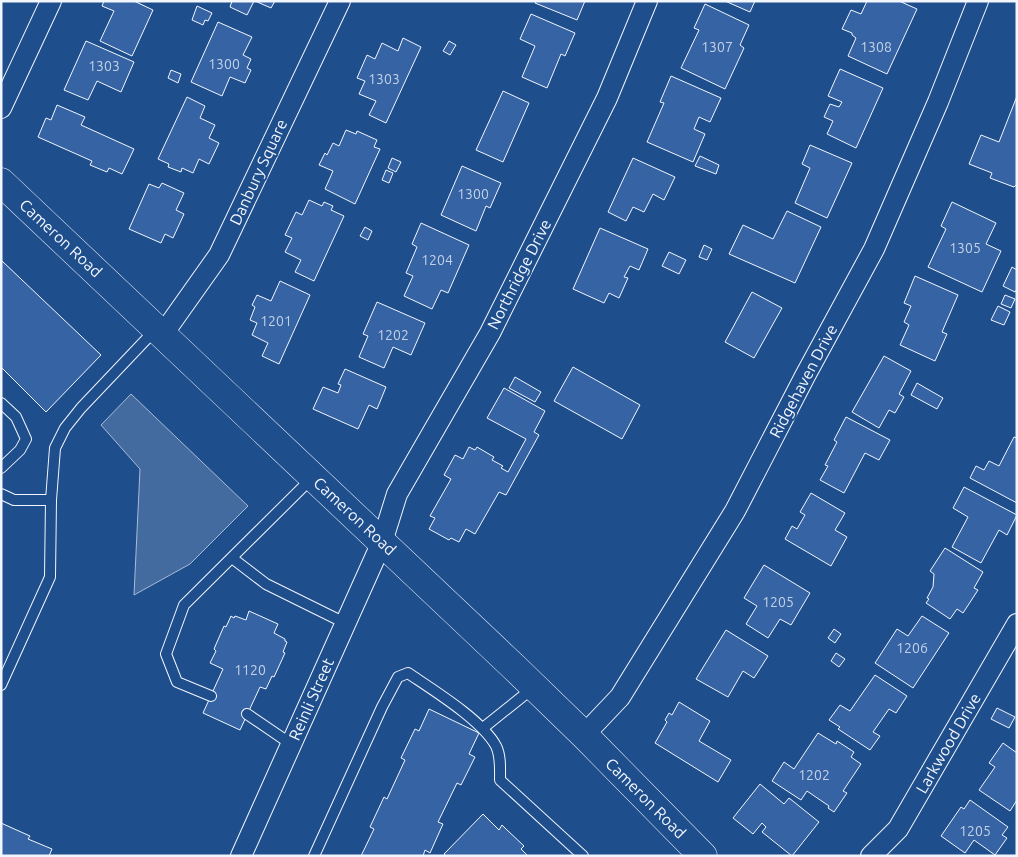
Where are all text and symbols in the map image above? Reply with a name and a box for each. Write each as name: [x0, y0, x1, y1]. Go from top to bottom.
house number: 1307: [701, 39, 733, 55]
house number: 1308: [860, 39, 892, 55]
house number: 1300: [208, 56, 240, 72]
house number: 1303: [88, 58, 120, 74]
house number: 1303: [368, 71, 400, 87]
street label: Danbury Square: [226, 116, 290, 228]
house number: 1300: [457, 186, 489, 202]
street label: Cameron Road: [16, 195, 106, 281]
street label: Northridge Drive: [483, 216, 555, 332]
house number: 1305: [949, 240, 981, 256]
house number: 1204: [421, 252, 453, 268]
house number: 1201: [260, 313, 292, 329]
street label: Ridgehaven Drive: [766, 321, 840, 441]
house number: 1202: [377, 327, 409, 343]
street label: Cameron Road: [310, 473, 400, 559]
house number: 1205: [762, 594, 794, 610]
house number: 1206: [896, 640, 928, 656]
street label: Reinli Street: [285, 654, 337, 743]
house number: 1120: [234, 662, 266, 678]
street label: Larkwood Drive: [912, 690, 984, 796]
street label: Cameron Road: [602, 754, 690, 842]
house number: 1202: [798, 767, 830, 783]
house number: 1205: [959, 823, 991, 839]

